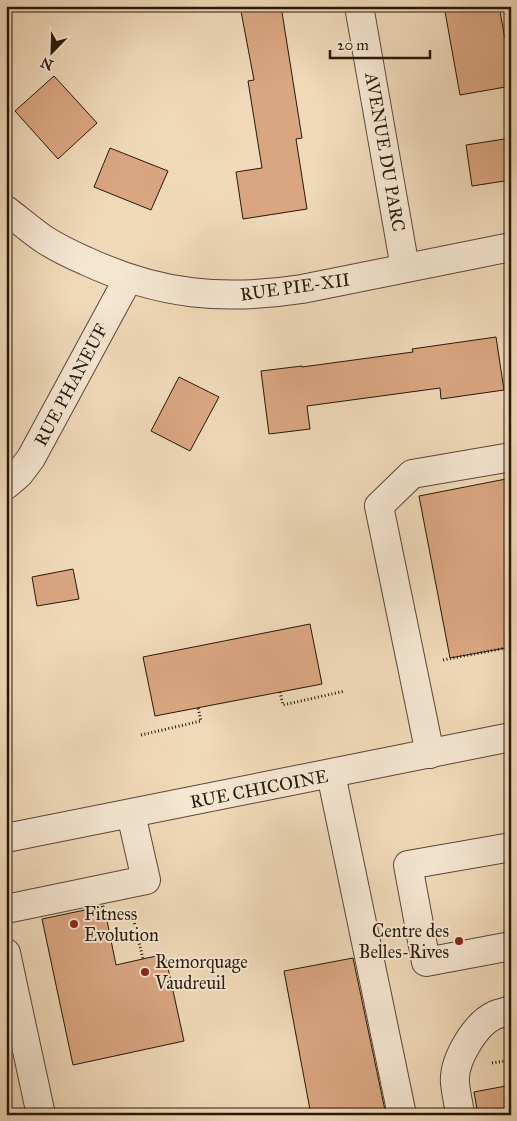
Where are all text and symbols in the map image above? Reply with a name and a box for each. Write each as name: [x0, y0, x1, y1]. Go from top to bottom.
north arrow: [28, 28, 78, 78]
scale bar: [330, 28, 430, 60]
text: 20 m: [337, 36, 369, 54]
text: N: [38, 53, 56, 74]
street label: AVENUE DU PARC: [360, 70, 410, 233]
street label: RUE PIE-XII: [239, 268, 352, 306]
street label: RUE PHANEUF: [30, 320, 113, 450]
street label: RUE CHICOINE: [188, 765, 330, 813]
place label: Fitness Evolution: [84, 903, 159, 946]
marker: Fitness Evolution: [68, 918, 80, 930]
place label: Centre des Belles-Rives: [359, 920, 449, 963]
marker: Centre des Belles-Rives: [453, 935, 465, 947]
place label: Remorquage Vaudreuil: [154, 951, 248, 994]
marker: Remorquage Vaudreuil: [139, 966, 151, 978]

